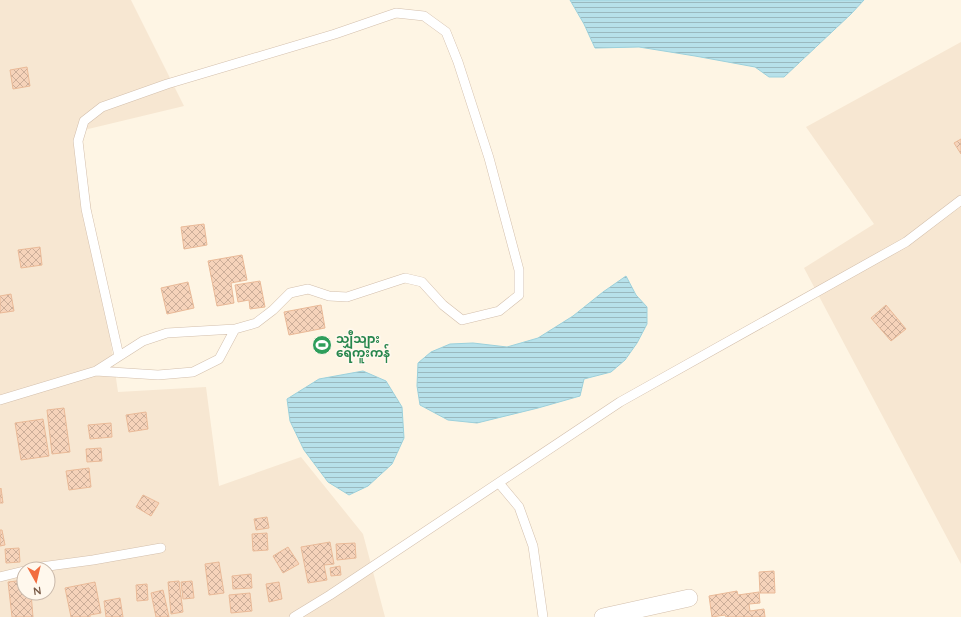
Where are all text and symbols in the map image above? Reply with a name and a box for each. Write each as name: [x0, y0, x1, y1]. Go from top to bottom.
place label: သျှီသျား ရေကူးကန်: [336, 330, 390, 364]
sports icon: သျှီသျား ရေကူးကန်: [311, 334, 333, 356]
north arrow: [16, 561, 56, 601]
text: N: [32, 583, 42, 598]

